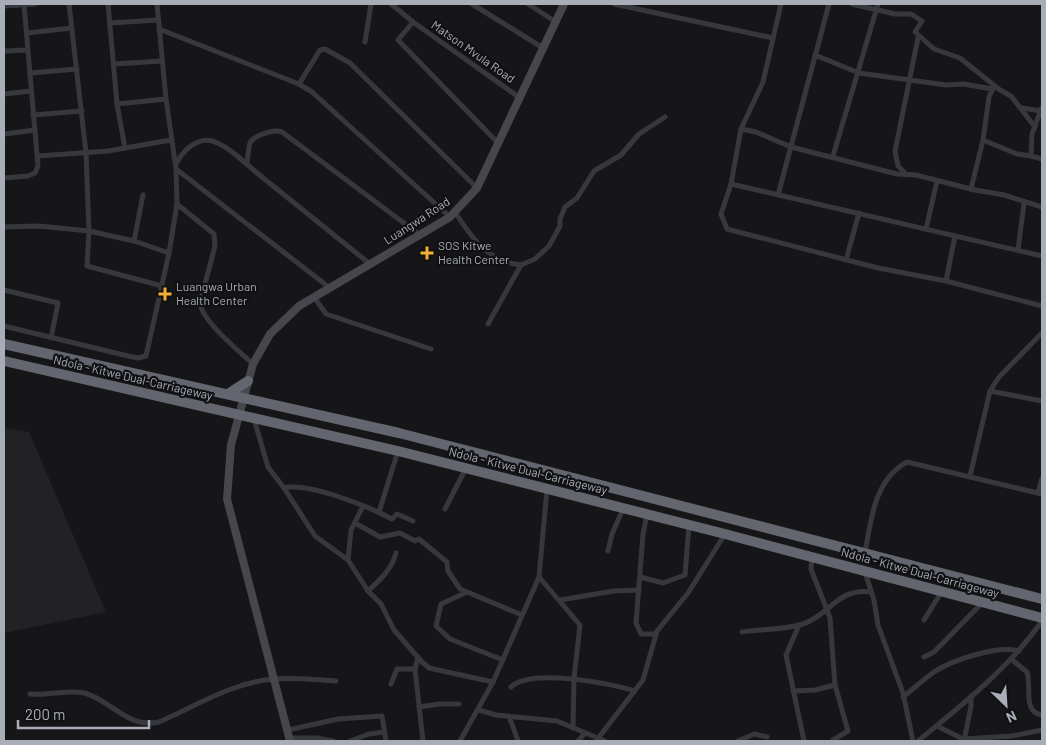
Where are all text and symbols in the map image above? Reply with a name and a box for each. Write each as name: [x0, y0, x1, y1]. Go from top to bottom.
street label: Matson Mvula Road: [429, 17, 518, 85]
street label: Luangwa Road: [381, 194, 452, 247]
place label: SOS Kitwe Health Center: [438, 238, 510, 266]
marker: SOS Kitwe Health Center: [420, 246, 434, 260]
place label: Luangwa Urban Health Center: [176, 279, 257, 307]
marker: Luangwa Urban Health Center: [158, 287, 172, 301]
street label: Ndola - Kitwe Dual-Carriageway: [52, 352, 215, 402]
street label: Ndola - Kitwe Dual-Carriageway: [447, 444, 609, 497]
street label: Ndola - Kitwe Dual-Carriageway: [840, 544, 1001, 600]
north arrow: [981, 680, 1031, 730]
scale bar: [18, 698, 149, 730]
text: 200 m: [25, 705, 65, 723]
text: N: [1004, 708, 1020, 727]

